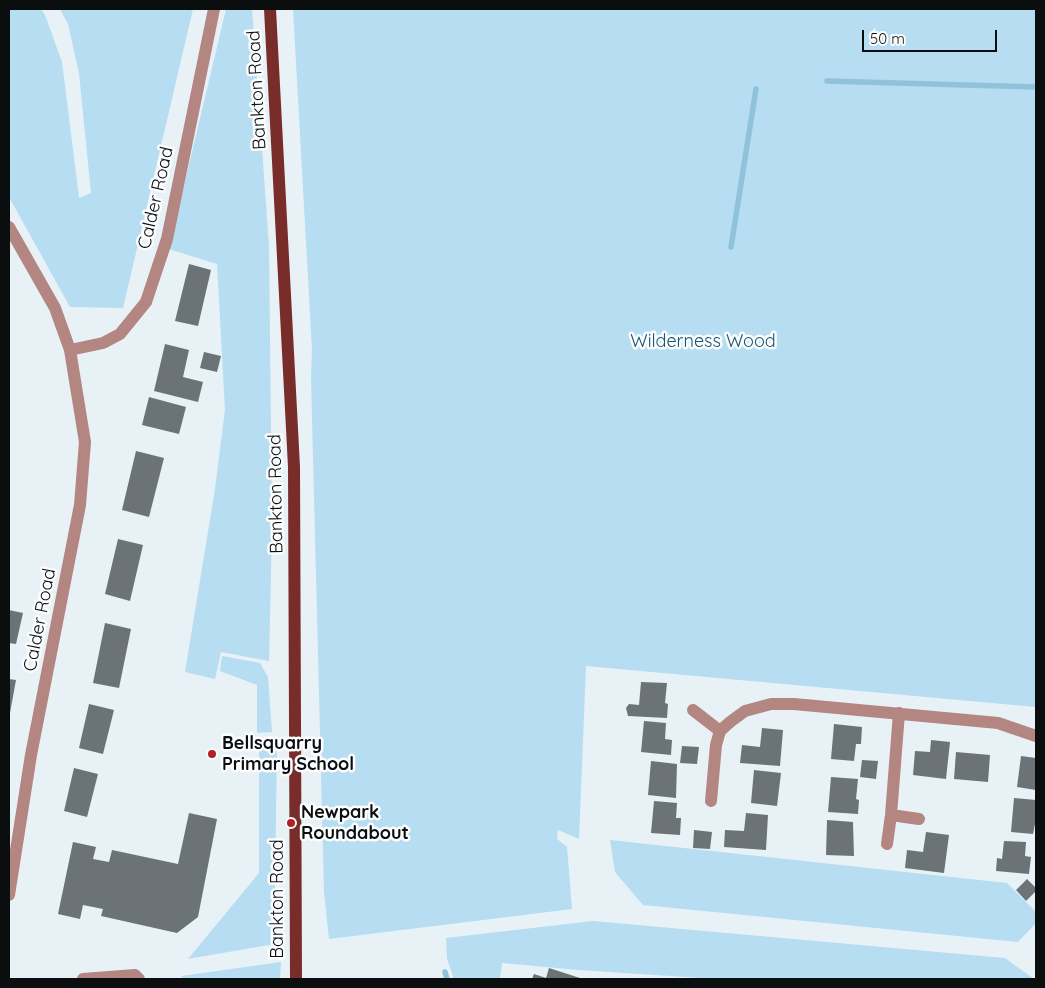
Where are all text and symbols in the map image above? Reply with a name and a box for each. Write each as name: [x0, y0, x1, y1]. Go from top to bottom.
scale bar: [865, 20, 1000, 52]
text: 50 m: [870, 29, 905, 48]
street label: Bankton Road: [243, 30, 271, 150]
street label: Calder Road: [134, 145, 178, 251]
park label: Wilderness Wood: [630, 331, 776, 353]
street label: Bankton Road: [264, 434, 288, 554]
street label: Calder Road: [19, 567, 61, 673]
place label: Bellsquarry Primary School: [222, 733, 354, 776]
marker: Bellsquarry Primary School: [206, 748, 218, 760]
place label: Newpark Roundabout: [301, 802, 409, 844]
marker: Newpark Roundabout: [285, 817, 297, 829]
street label: Bankton Road: [267, 839, 289, 959]

